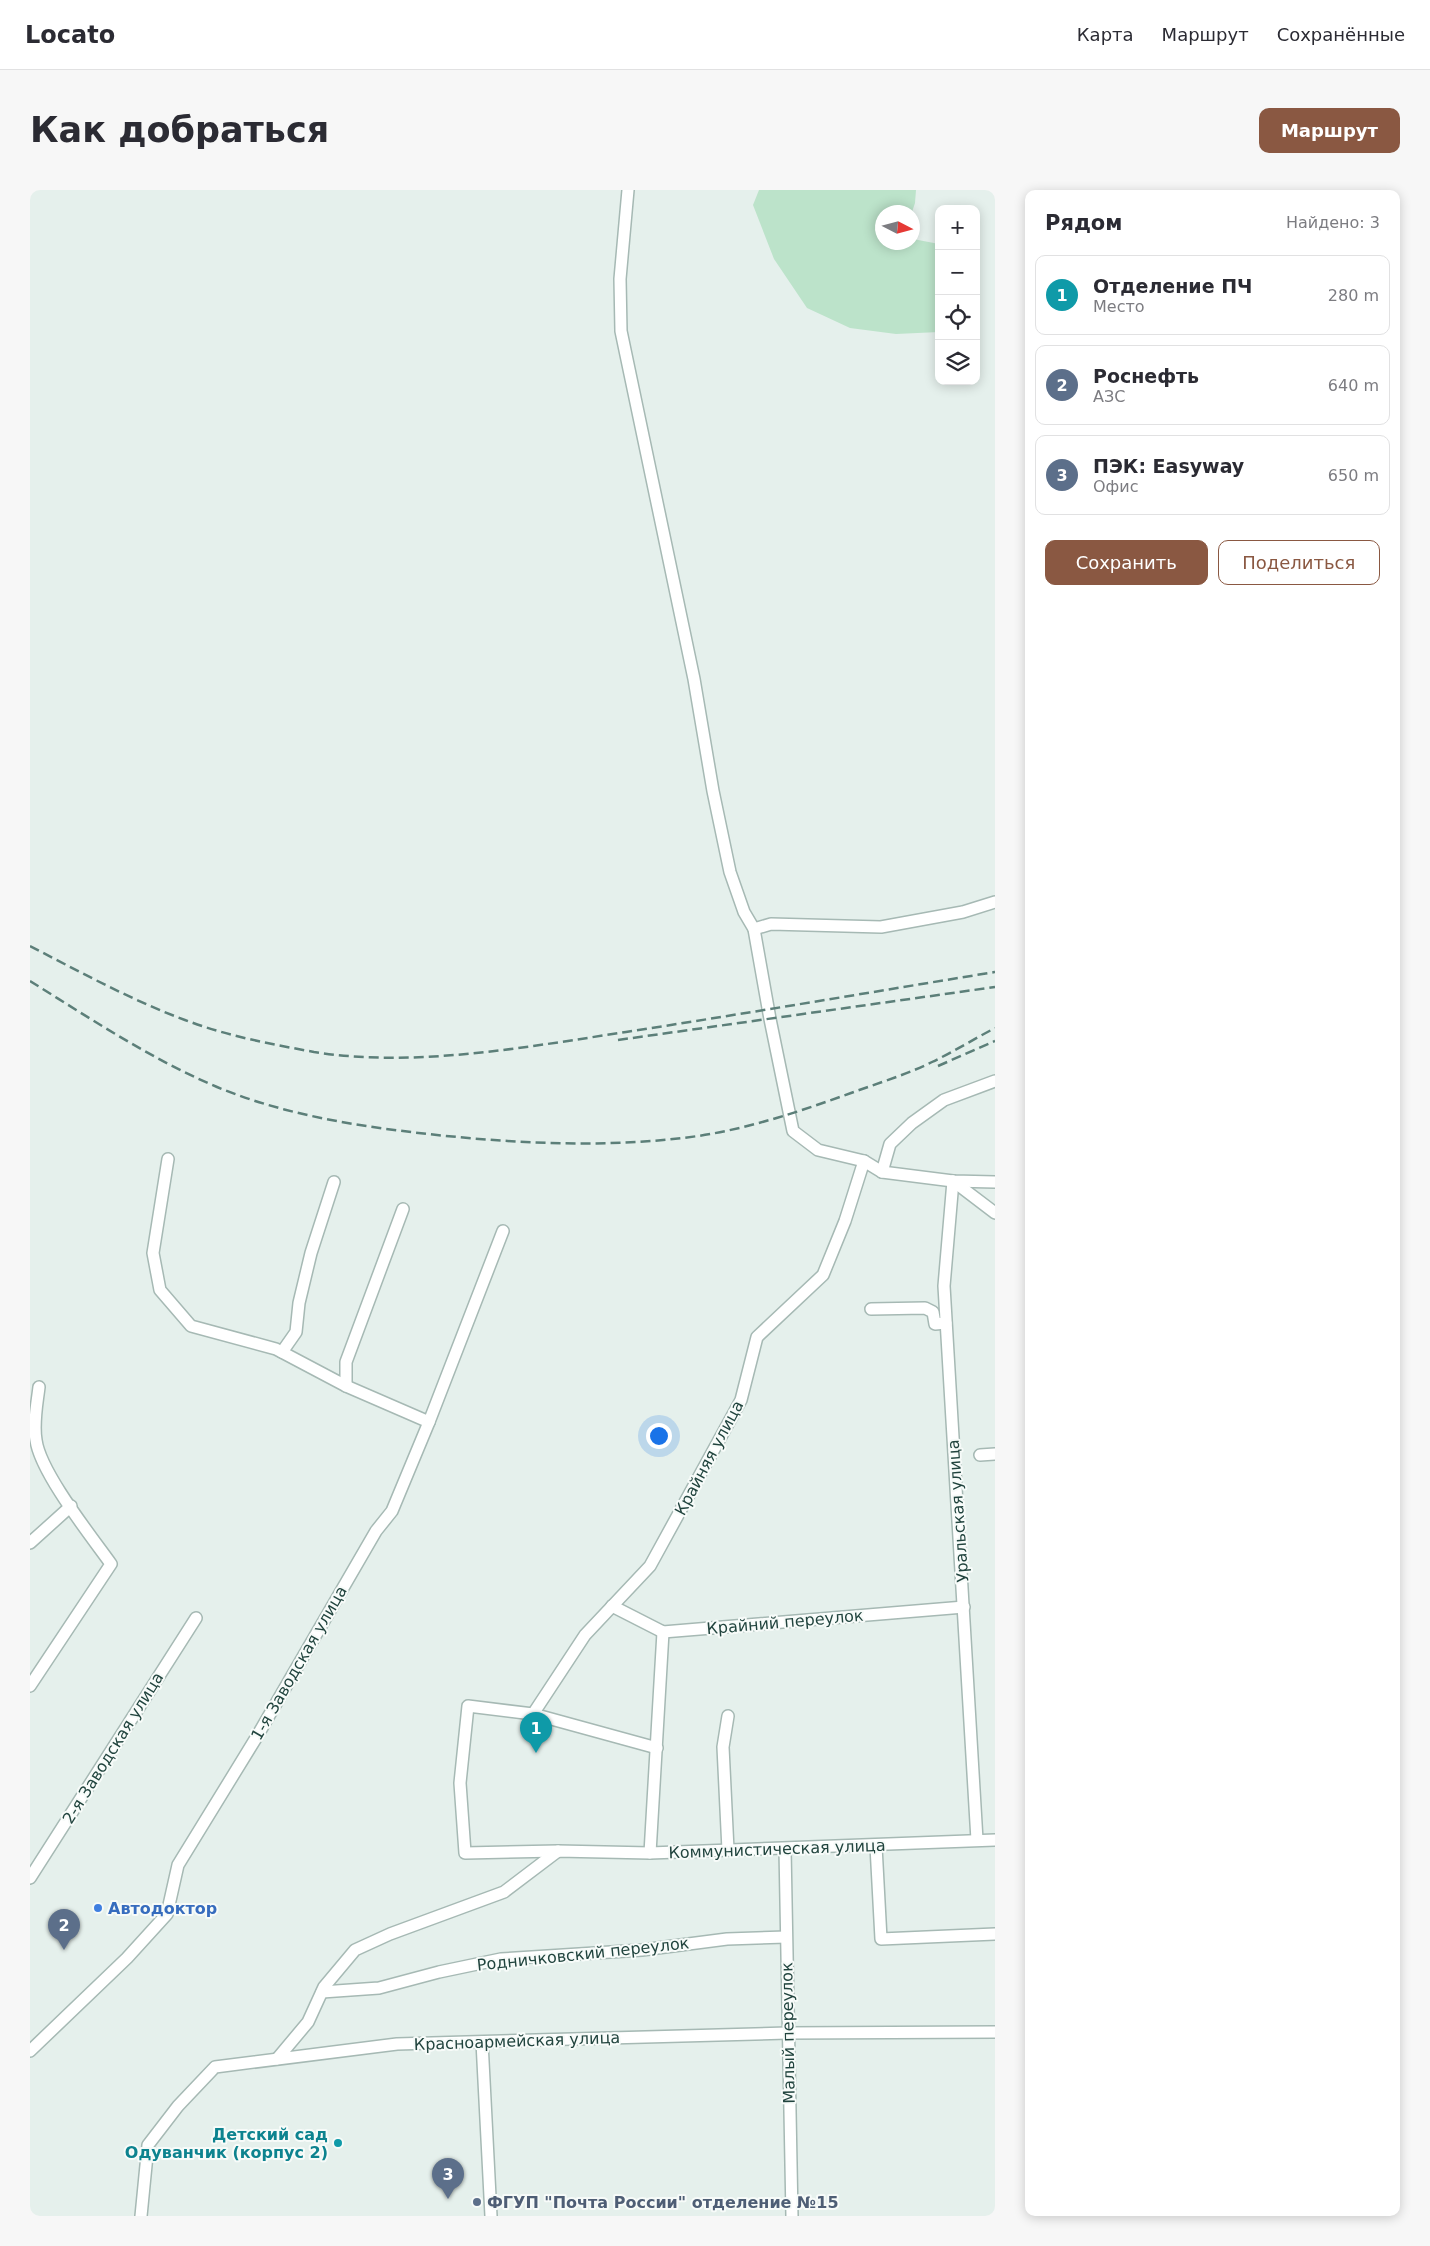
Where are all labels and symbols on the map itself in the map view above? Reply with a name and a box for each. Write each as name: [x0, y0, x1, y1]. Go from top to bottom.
north arrow: [875, 205, 920, 250]
street label: Крайняя улица: [671, 1397, 747, 1519]
your location: [646, 1423, 672, 1449]
street label: Уральская улица: [944, 1439, 972, 1583]
street label: 1-я Заводская улица: [247, 1583, 351, 1743]
street label: Крайний переулок: [706, 1606, 865, 1638]
street label: 2-я Заводская улица: [59, 1669, 167, 1827]
pin: 1: [520, 1712, 552, 1753]
street label: Коммунистическая улица: [668, 1836, 886, 1862]
place label: Автодоктор: [108, 1899, 217, 1918]
marker: Автодоктор: [92, 1902, 104, 1914]
pin: 2: [48, 1909, 80, 1950]
street label: Родничковский переулок: [476, 1933, 690, 1975]
street label: Малый переулок: [777, 1962, 799, 2104]
street label: Красноармейская улица: [414, 2028, 620, 2054]
place label: Детский сад Одуванчик (корпус 2): [125, 2125, 328, 2162]
marker: Детский сад Одуванчик (корпус 2): [332, 2137, 344, 2149]
pin: 3: [432, 2158, 464, 2199]
place label: ФГУП "Почта России" отделение №15: [487, 2193, 839, 2212]
marker: ФГУП "Почта России" отделение №15: [471, 2196, 483, 2208]

